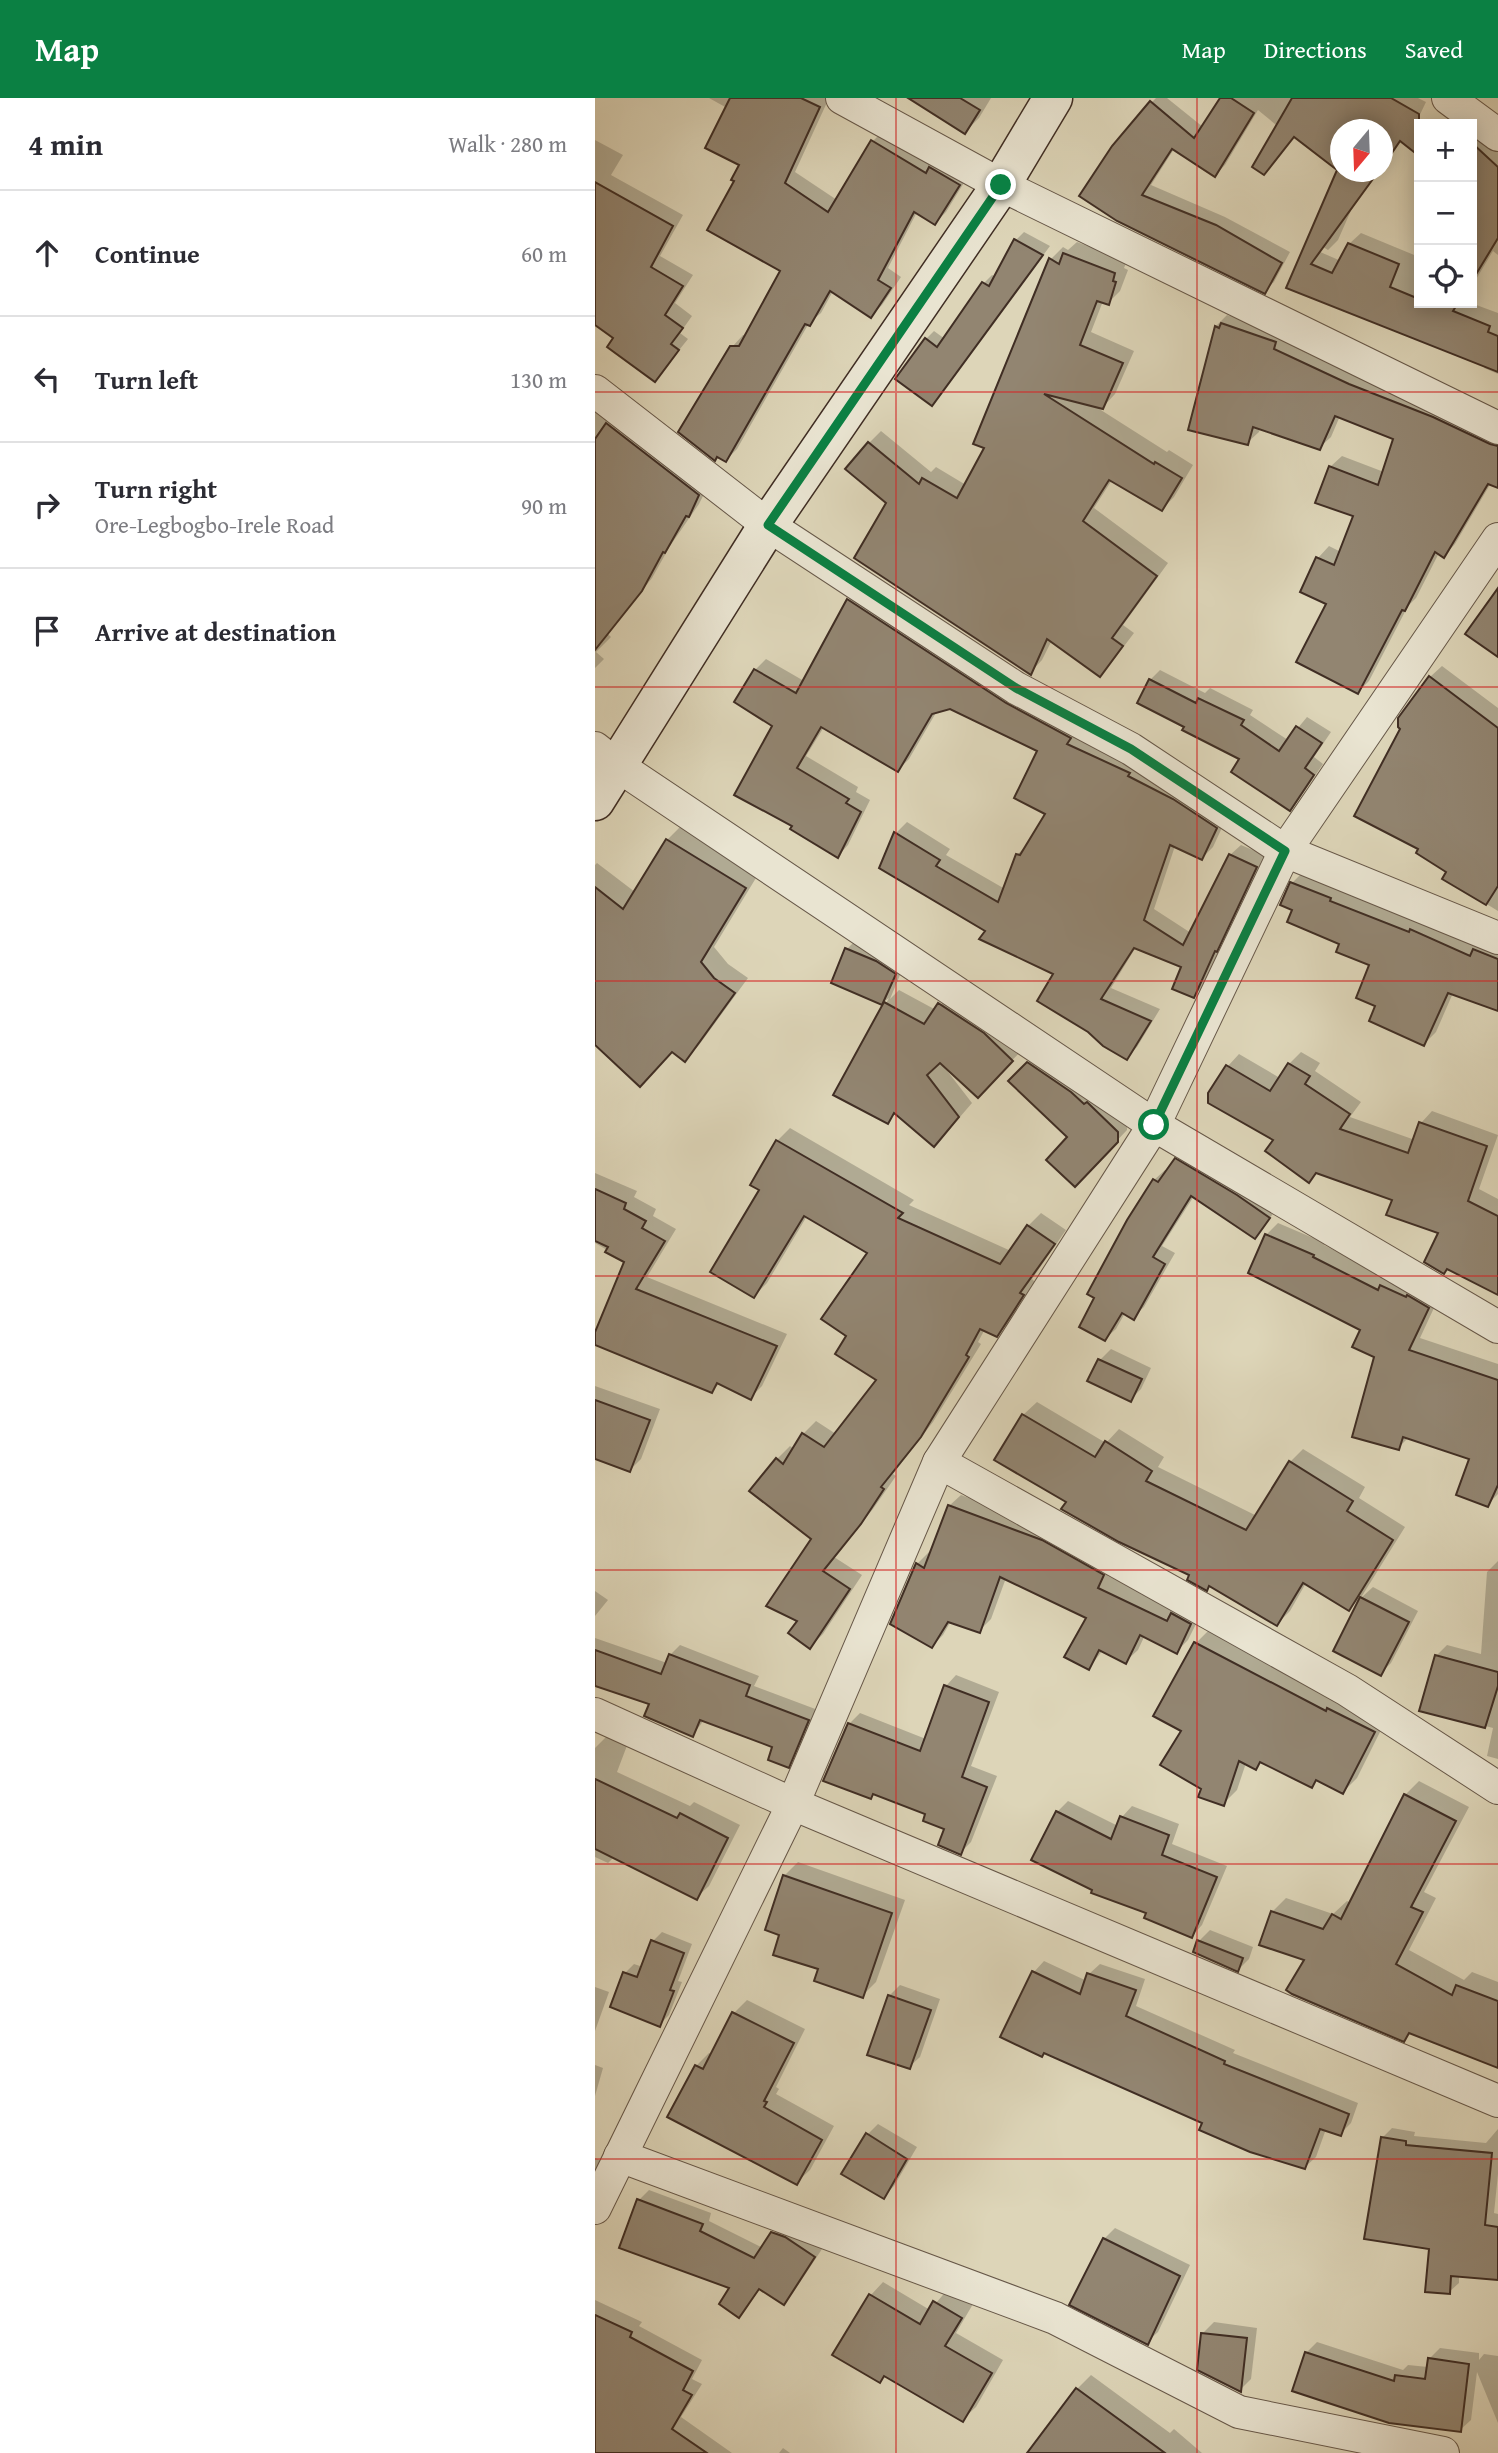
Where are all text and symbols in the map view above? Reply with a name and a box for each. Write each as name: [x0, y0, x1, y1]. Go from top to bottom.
text: Map: [35, 25, 99, 73]
text: Map: [1182, 32, 1226, 67]
text: Directions: [1264, 32, 1367, 67]
text: Saved: [1405, 32, 1463, 67]
north arrow: [1330, 119, 1393, 182]
map controls: [1414, 119, 1477, 308]
button: +: [1414, 119, 1477, 182]
text: 4 min: [28, 122, 103, 166]
text: Walk · 280 m: [448, 127, 567, 160]
route end: [985, 169, 1016, 200]
button: −: [1414, 182, 1477, 245]
icon: ahead: [28, 234, 66, 272]
text: Continue: [95, 234, 200, 273]
text: 60 m: [521, 237, 567, 270]
button: locate: [1414, 245, 1477, 308]
icon: left: [28, 360, 66, 398]
text: Turn left: [95, 360, 198, 399]
text: 130 m: [510, 363, 567, 396]
text: Turn right: [95, 469, 217, 508]
icon: right: [28, 486, 66, 524]
text: 90 m: [521, 489, 567, 522]
text: Ore-Legbogbo-Irele Road: [95, 508, 334, 541]
icon: arrive: [28, 612, 66, 650]
text: Arrive at destination: [95, 612, 336, 651]
route start: [1138, 1109, 1169, 1140]

